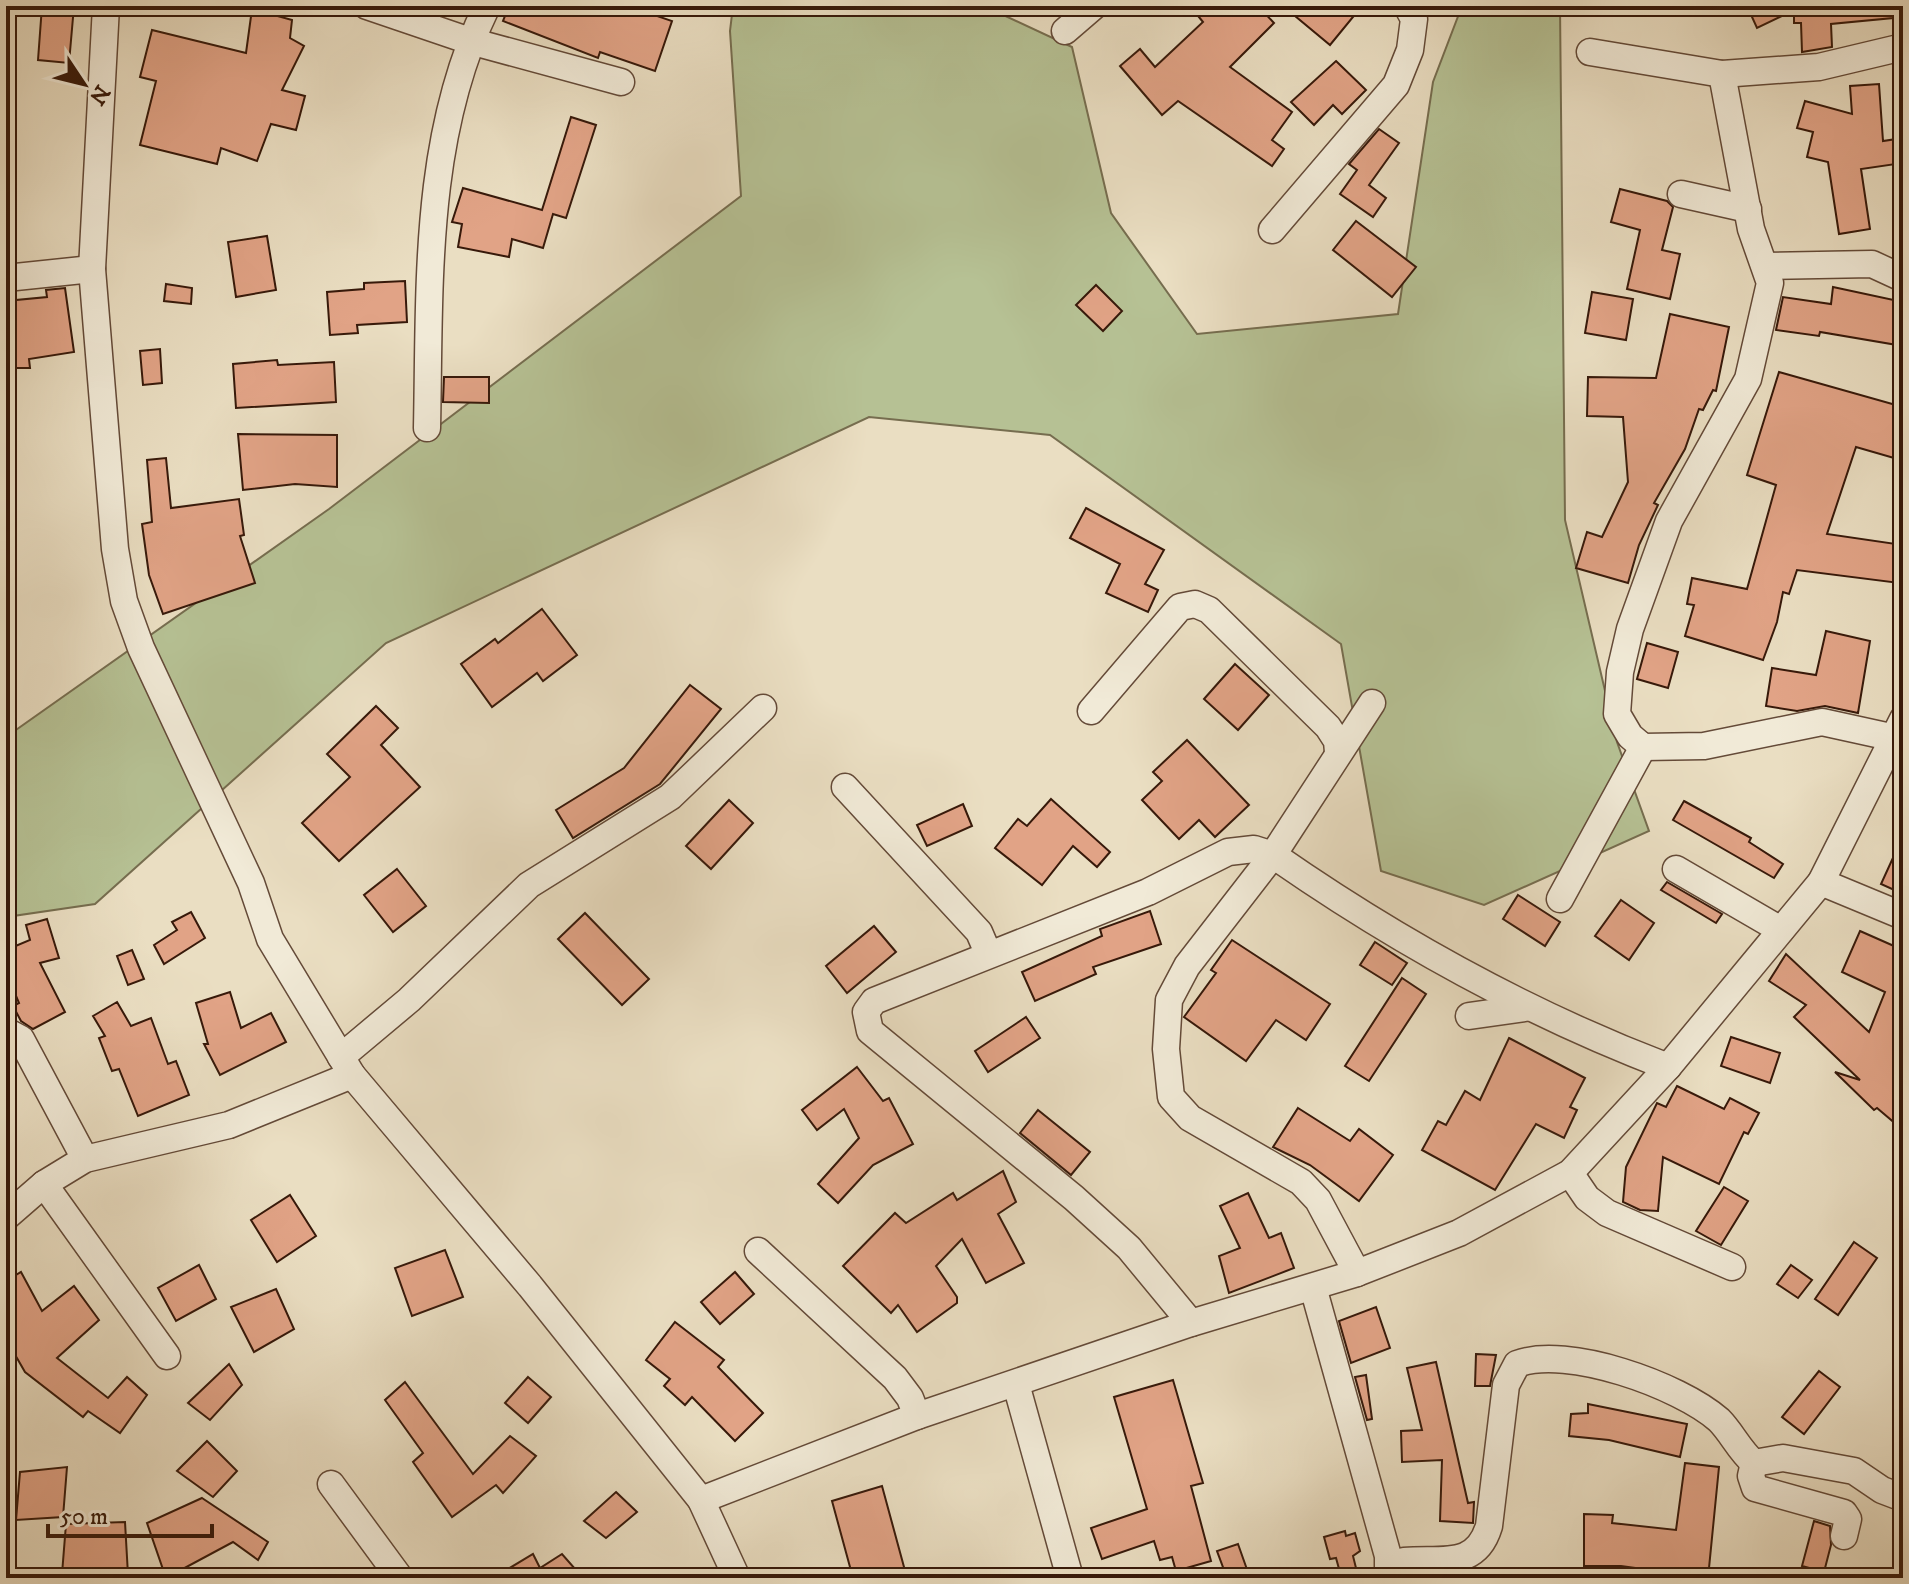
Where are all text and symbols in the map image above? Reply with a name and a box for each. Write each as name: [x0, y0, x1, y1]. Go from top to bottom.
north arrow: [44, 44, 124, 124]
text: N: [83, 79, 115, 110]
scale bar: [48, 1488, 212, 1538]
text: 50 m: [60, 1502, 108, 1532]

